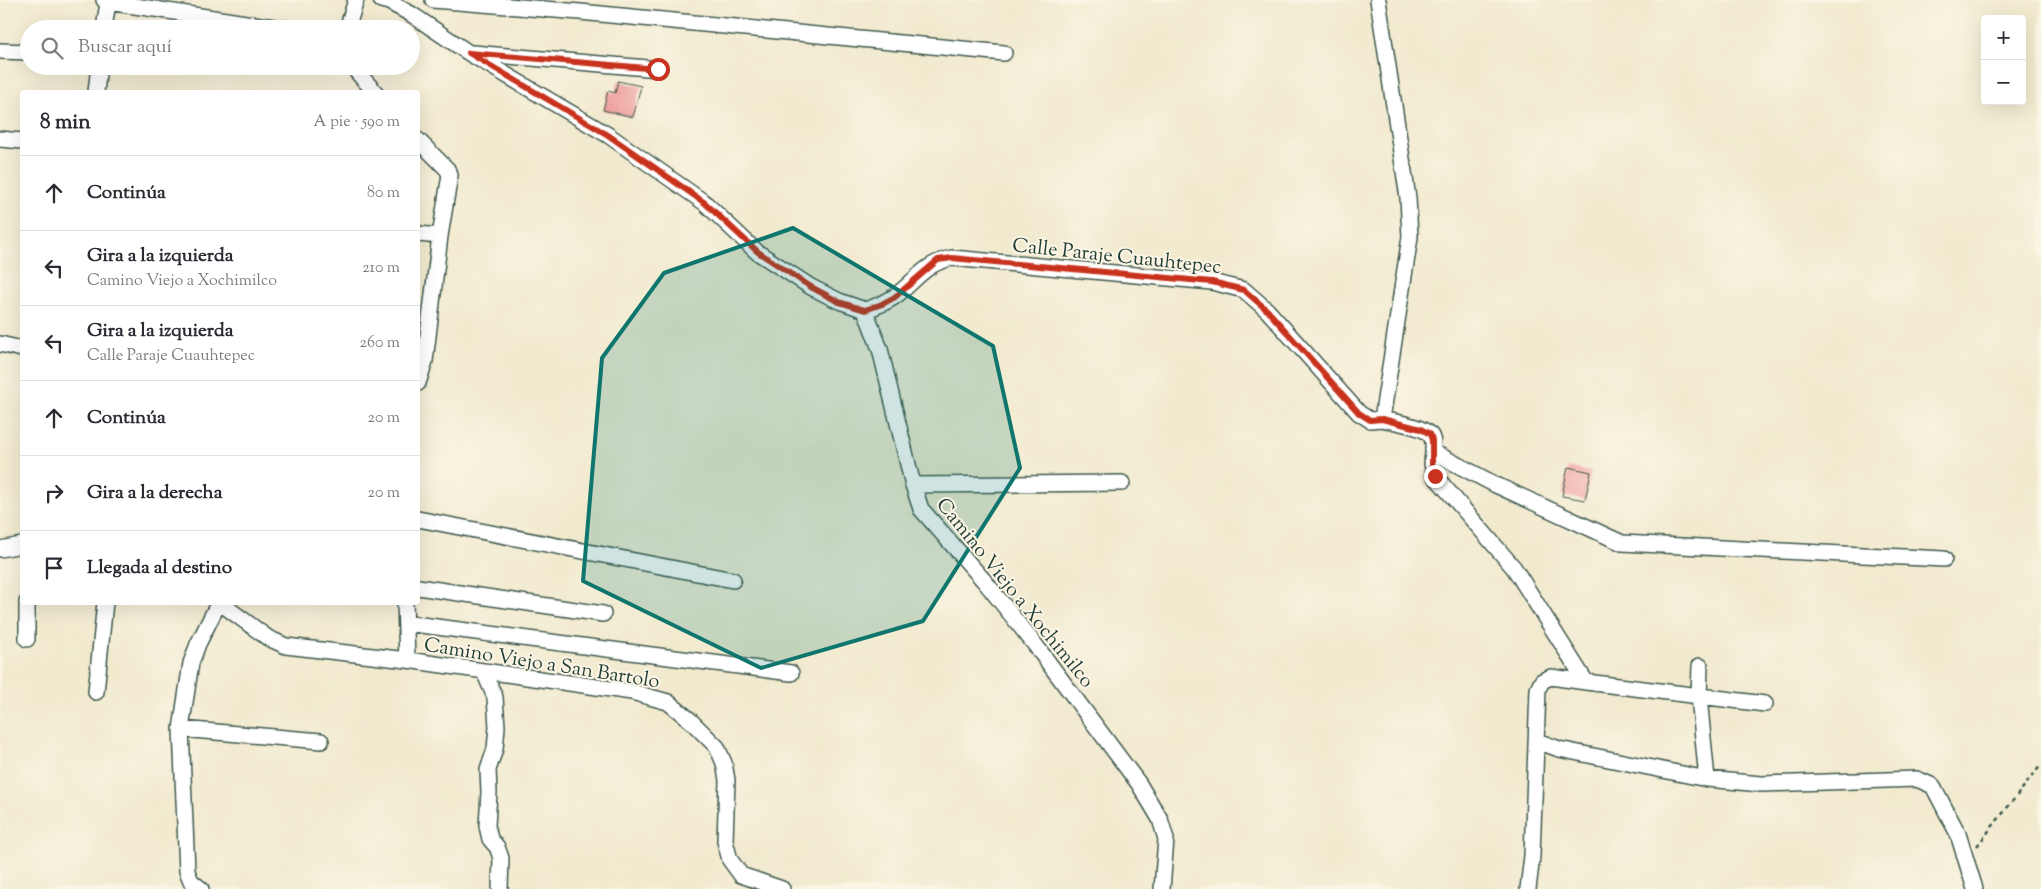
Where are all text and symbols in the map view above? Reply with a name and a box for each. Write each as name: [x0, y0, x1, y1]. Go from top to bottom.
map controls: [1981, 15, 2026, 105]
button: +: [1981, 15, 2026, 60]
search box: [20, 20, 420, 75]
icon: search: [38, 34, 66, 62]
text: Buscar aquí: [78, 34, 172, 61]
route start: [647, 58, 670, 81]
button: −: [1981, 60, 2026, 105]
text: 8 min: [40, 108, 91, 138]
text: A pie · 590 m: [314, 111, 400, 134]
icon: ahead: [40, 179, 68, 207]
text: Continúa: [87, 180, 166, 207]
text: 80 m: [367, 182, 400, 205]
street label: Calle Paraje Cuauhtepec: [1011, 232, 1223, 283]
text: Gira a la izquierda: [87, 243, 233, 270]
icon: left: [40, 254, 68, 282]
text: 210 m: [362, 257, 400, 280]
text: Camino Viejo a Xochimilco: [87, 270, 277, 293]
text: Gira a la izquierda: [87, 318, 233, 345]
icon: left: [40, 329, 68, 357]
text: 260 m: [359, 332, 400, 355]
text: Calle Paraje Cuauhtepec: [87, 345, 255, 368]
icon: ahead: [40, 404, 68, 432]
text: Continúa: [87, 405, 166, 432]
text: 20 m: [367, 407, 400, 430]
route end: [1424, 465, 1447, 488]
icon: right: [40, 479, 68, 507]
text: Gira a la derecha: [87, 480, 222, 507]
text: 20 m: [367, 482, 400, 505]
street label: Camino Viejo a Xochimilco: [928, 492, 1100, 695]
icon: arrive: [40, 554, 68, 582]
text: Llegada al destino: [87, 555, 232, 582]
street label: Camino Viejo a San Bartolo: [422, 632, 662, 697]

